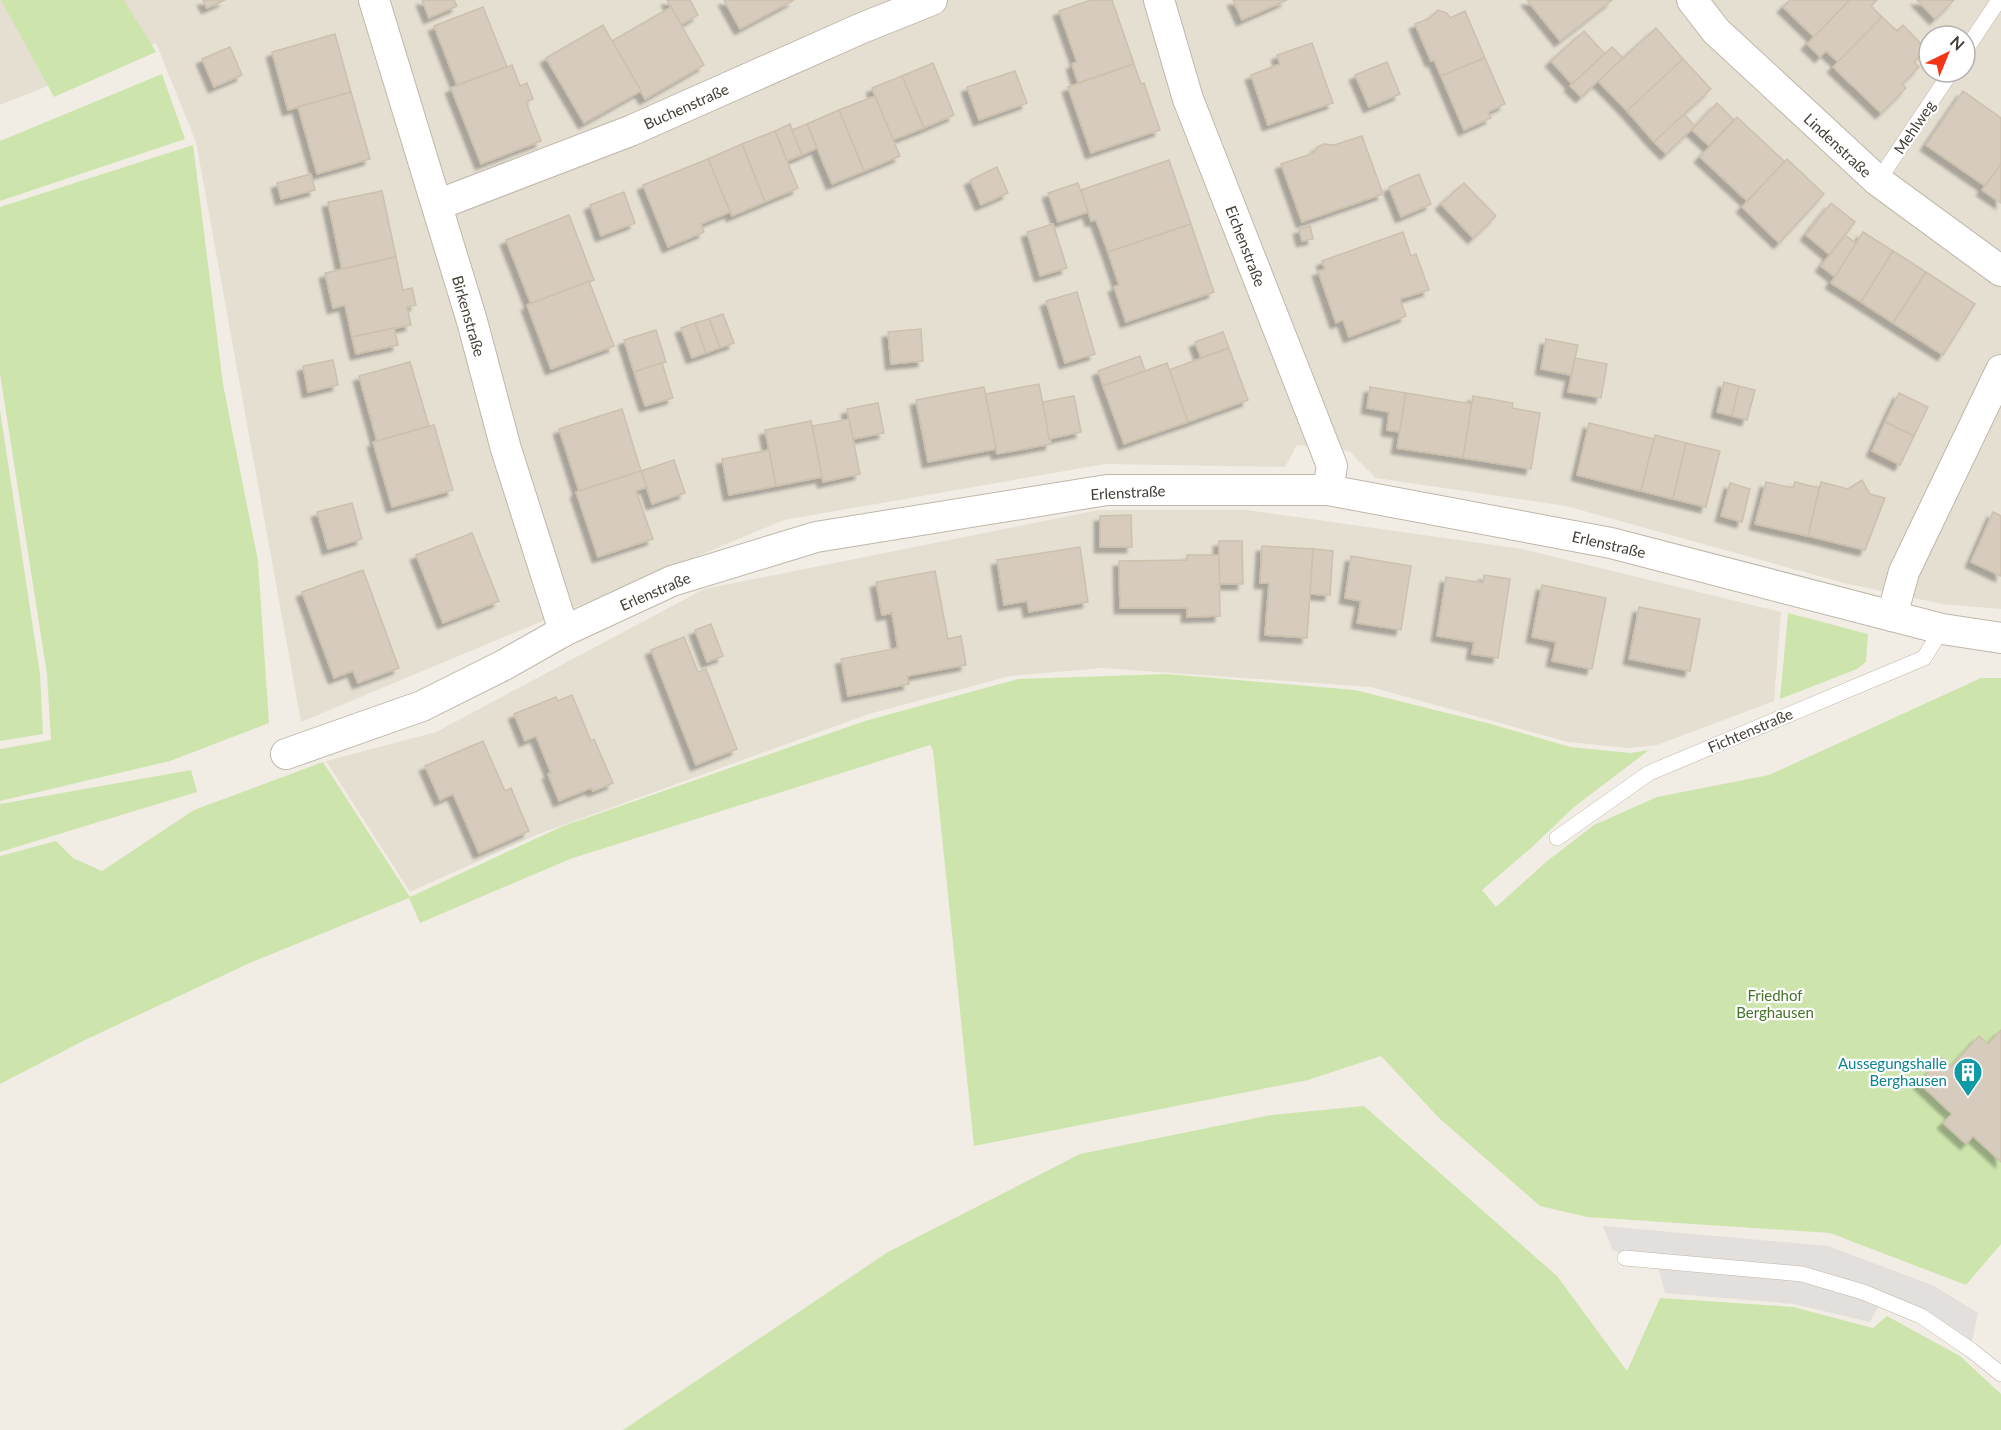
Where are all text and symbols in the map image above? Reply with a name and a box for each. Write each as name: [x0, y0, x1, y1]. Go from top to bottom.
north arrow: [1917, 24, 1977, 84]
text: N: [1947, 32, 1969, 54]
street label: Buchenstraße: [641, 79, 731, 133]
street label: Mehlweg: [1890, 97, 1939, 157]
street label: Lindenstraße: [1801, 109, 1876, 181]
street label: Eichenstraße: [1222, 203, 1270, 289]
street label: Birkenstraße: [449, 273, 489, 359]
street label: Erlenstraße: [1090, 481, 1166, 503]
street label: Erlenstraße: [1570, 527, 1648, 561]
street label: Erlenstraße: [617, 568, 693, 614]
street label: Fichtenstraße: [1705, 704, 1795, 756]
park label: Friedhof Berghausen: [1736, 986, 1814, 1021]
place label: Aussegungshalle Berghausen: [1838, 1054, 1947, 1089]
building icon: Aussegungshalle Berghausen: [1952, 1056, 1984, 1098]

